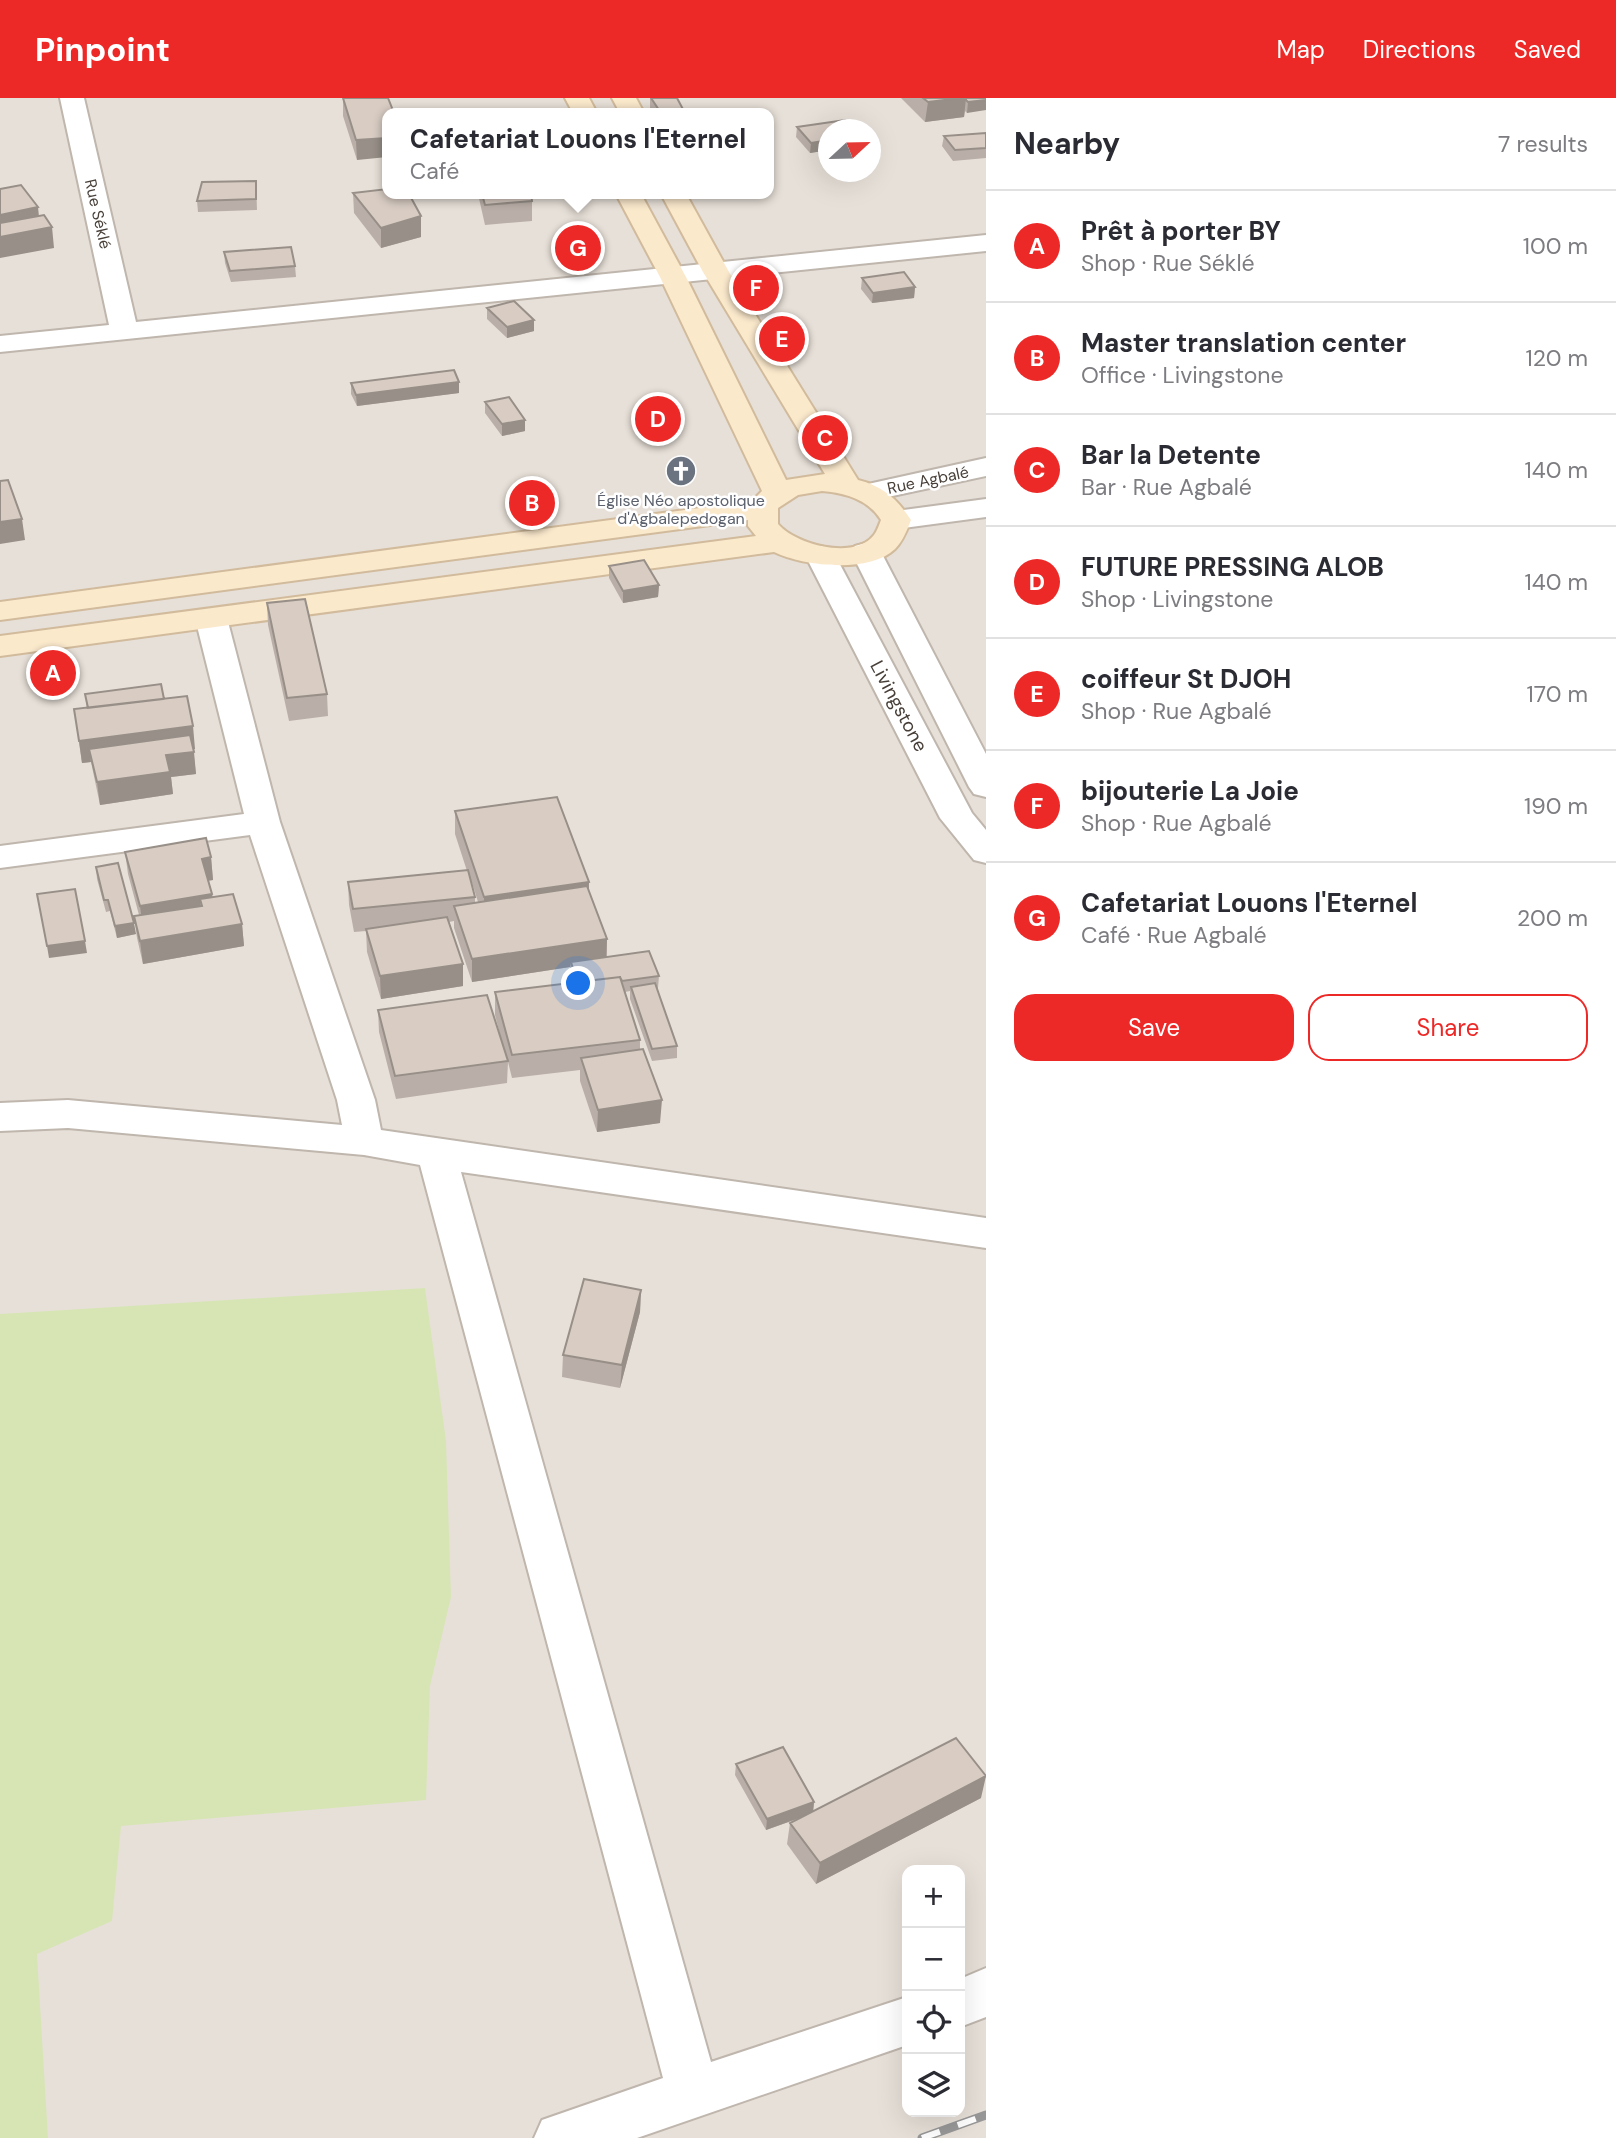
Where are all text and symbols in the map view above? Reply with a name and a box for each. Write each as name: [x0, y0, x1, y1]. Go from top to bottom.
text: Pinpoint: [35, 28, 170, 71]
text: Map: [1277, 34, 1325, 65]
text: Directions: [1363, 34, 1476, 65]
text: Saved: [1514, 34, 1581, 65]
popup: [382, 108, 774, 199]
north arrow: [818, 119, 881, 182]
text: Cafetariat Louons l'Eternel: [410, 122, 746, 156]
text: Nearby: [1014, 124, 1120, 163]
text: 7 results: [1498, 129, 1588, 159]
text: Café: [410, 156, 459, 186]
street label: Rue Séklé: [80, 177, 116, 251]
text: Prêt à porter BY: [1081, 214, 1281, 248]
pin: G: [555, 222, 601, 274]
text: A: [1029, 231, 1045, 261]
text: 100 m: [1523, 231, 1588, 261]
text: Shop · Rue Séklé: [1081, 248, 1255, 278]
pin: F: [733, 262, 779, 314]
pin: E: [759, 313, 805, 365]
text: Master translation center: [1081, 326, 1406, 360]
text: B: [1030, 343, 1044, 373]
text: 120 m: [1525, 343, 1588, 373]
text: Office · Livingstone: [1081, 360, 1284, 390]
pin: D: [635, 393, 681, 445]
pin: C: [802, 412, 848, 464]
text: Bar la Detente: [1081, 438, 1261, 472]
church icon: Église Néo apostolique d'Agbalepedogan: [664, 454, 698, 488]
text: C: [1029, 455, 1045, 485]
text: 140 m: [1525, 455, 1588, 485]
street label: Rue Agbalé: [885, 461, 971, 499]
text: Bar · Rue Agbalé: [1081, 472, 1252, 502]
pin: B: [509, 477, 555, 529]
place label: Église Néo apostolique d'Agbalepedogan: [597, 490, 765, 529]
text: FUTURE PRESSING ALOB: [1081, 550, 1384, 584]
text: D: [1029, 567, 1045, 597]
text: 140 m: [1525, 567, 1588, 597]
text: Shop · Livingstone: [1081, 584, 1273, 614]
pin: A: [30, 647, 76, 699]
street label: Livingstone: [865, 656, 933, 756]
text: coiffeur St DJOH: [1081, 662, 1291, 696]
text: E: [1030, 679, 1044, 709]
text: 170 m: [1527, 679, 1588, 709]
text: Shop · Rue Agbalé: [1081, 696, 1272, 726]
text: bijouterie La Joie: [1081, 774, 1299, 808]
text: F: [1031, 791, 1043, 821]
text: 190 m: [1524, 791, 1588, 821]
text: Shop · Rue Agbalé: [1081, 808, 1272, 838]
text: Cafetariat Louons l'Eternel: [1081, 886, 1417, 920]
text: G: [1028, 903, 1046, 933]
text: 200 m: [1517, 903, 1588, 933]
text: Café · Rue Agbalé: [1081, 920, 1266, 950]
your location: [561, 966, 595, 1000]
button: Save: [1014, 994, 1294, 1061]
button: Share: [1308, 994, 1588, 1061]
map controls: [902, 1865, 965, 2117]
button: +: [902, 1865, 965, 1928]
button: −: [902, 1928, 965, 1991]
button: locate: [902, 1991, 965, 2054]
button: layers: [902, 2054, 965, 2117]

